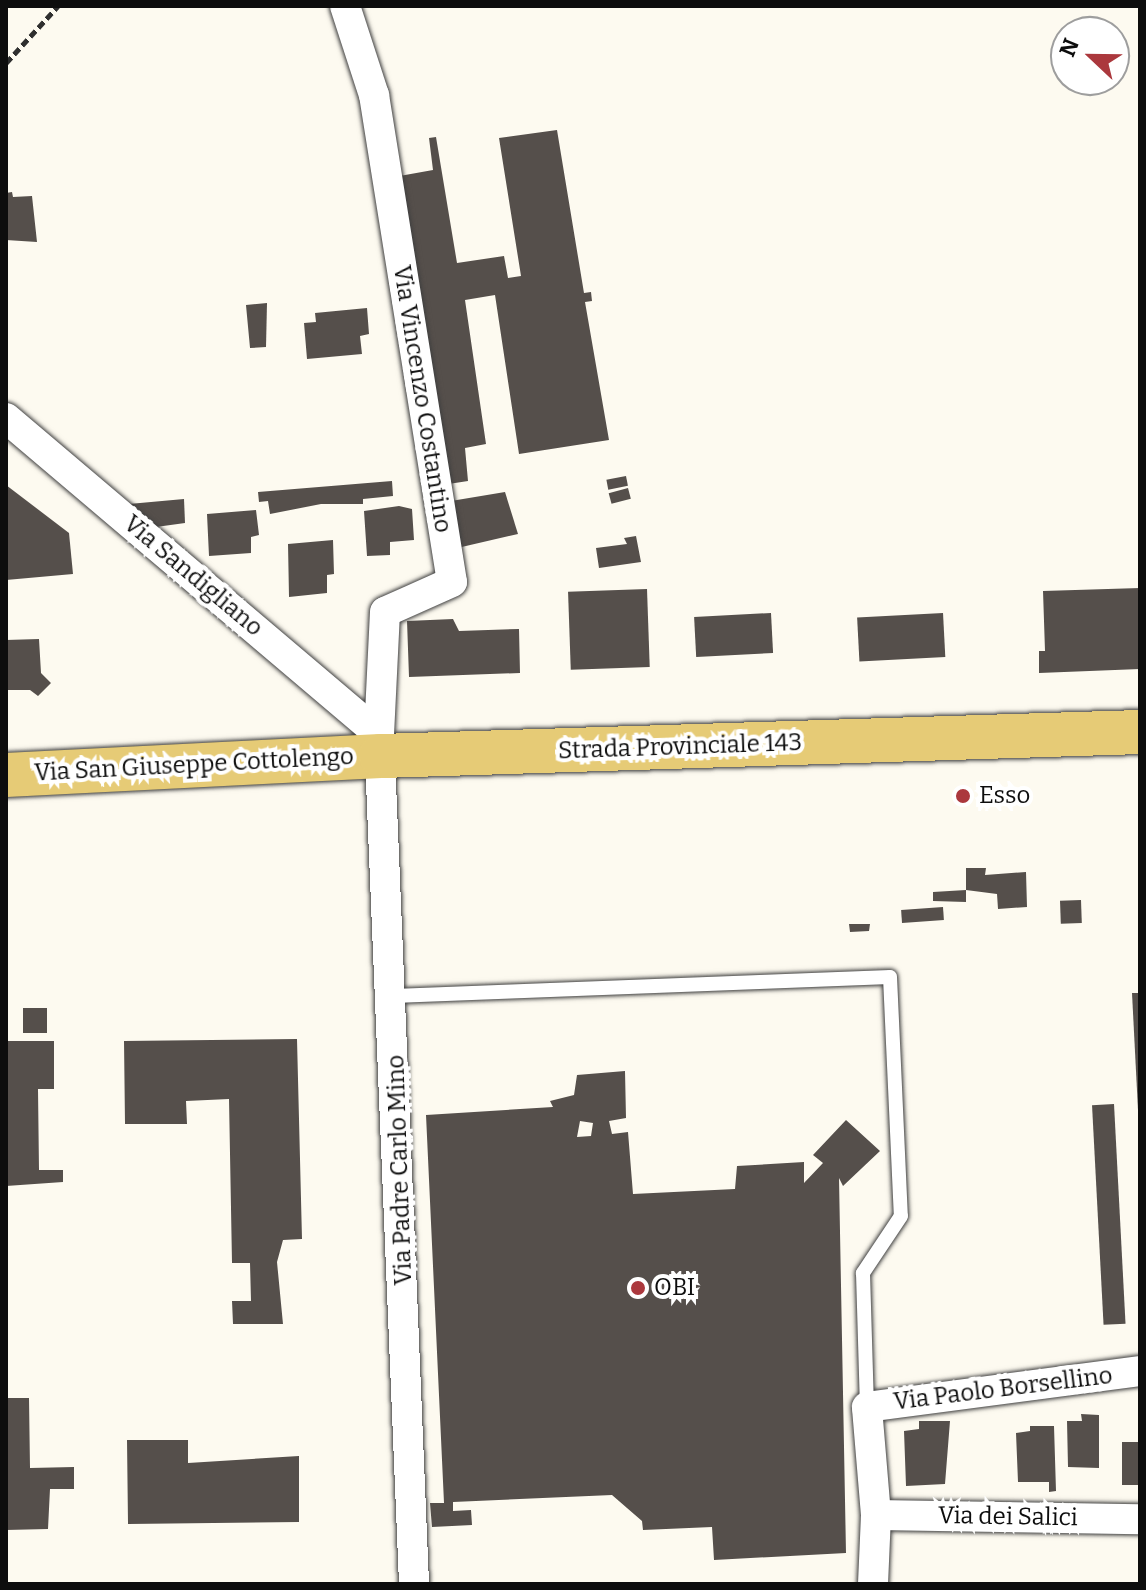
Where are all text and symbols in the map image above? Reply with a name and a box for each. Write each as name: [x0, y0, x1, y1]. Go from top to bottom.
north arrow: [1050, 16, 1130, 96]
text: N: [1053, 35, 1085, 61]
street label: Via Vincenzo Costantino: [387, 263, 457, 535]
street label: Via Sandigliano: [118, 509, 268, 643]
street label: Strada Provinciale 143: [558, 728, 802, 766]
street label: Via San Giuseppe Cottolengo: [34, 742, 354, 788]
place label: Esso: [979, 782, 1030, 810]
marker: Esso: [954, 787, 972, 805]
street label: Via Padre Carlo Mino: [382, 1054, 418, 1286]
place label: OBI: [654, 1274, 695, 1302]
marker: OBI: [629, 1279, 647, 1297]
street label: Via Paolo Borsellino: [892, 1361, 1114, 1417]
street label: Via dei Salici: [938, 1501, 1078, 1533]

